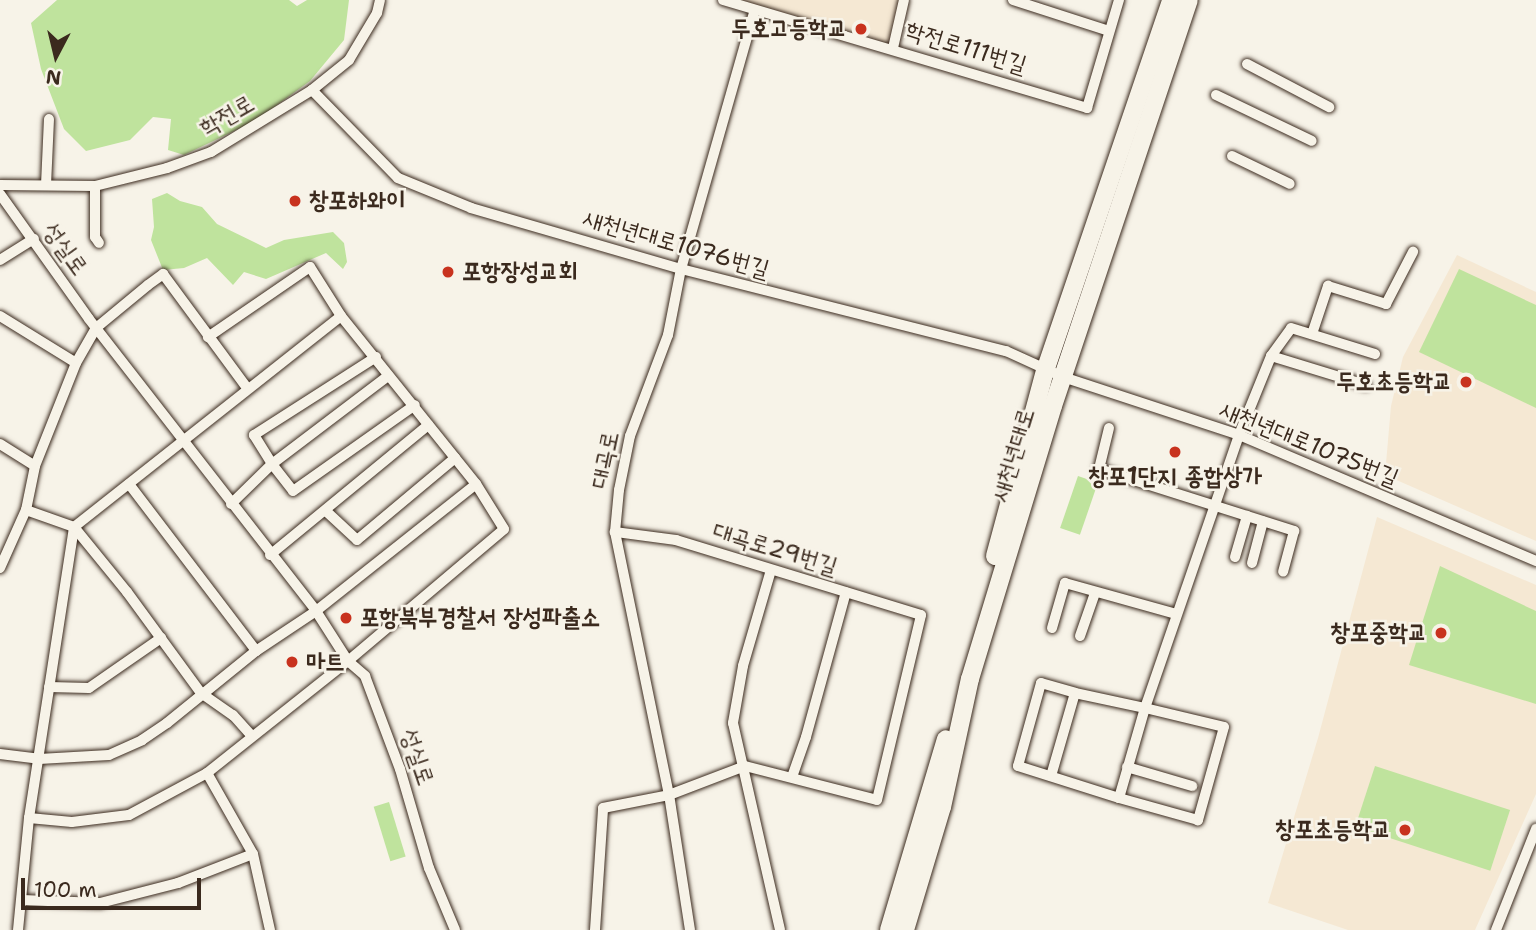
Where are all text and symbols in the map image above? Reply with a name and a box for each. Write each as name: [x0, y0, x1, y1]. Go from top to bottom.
place label: 두호고등학교: [731, 15, 847, 43]
street label: 학전로111번길: [902, 16, 1030, 80]
north arrow: [21, 21, 91, 91]
marker: 두호고등학교: [853, 21, 869, 37]
text: N: [44, 64, 62, 91]
street label: 학전로: [195, 89, 259, 143]
place label: 창포하와이: [309, 187, 406, 215]
marker: 창포하와이: [287, 193, 303, 209]
street label: 새천년대로1076번길: [579, 204, 773, 284]
street label: 성실로: [36, 217, 94, 281]
place label: 포항장성교회: [462, 258, 578, 286]
marker: 포항장성교회: [440, 264, 456, 280]
place label: 두호초등학교: [1336, 368, 1452, 396]
marker: 두호초등학교: [1458, 374, 1474, 390]
street label: 새천년대로1075번길: [1215, 395, 1403, 493]
street label: 새천년대로: [985, 405, 1041, 505]
street label: 대곡로: [585, 429, 625, 491]
marker: 창포1단지 종합상가: [1167, 444, 1183, 460]
place label: 창포1단지 종합상가: [1088, 463, 1262, 491]
street label: 대곡로29번길: [709, 516, 841, 582]
place label: 포항북부경찰서 장성파출소: [360, 604, 600, 632]
marker: 포항북부경찰서 장성파출소: [338, 610, 354, 626]
place label: 창포중학교: [1330, 619, 1427, 647]
marker: 창포중학교: [1433, 625, 1449, 641]
place label: 마트: [306, 648, 345, 676]
marker: 마트: [284, 654, 300, 670]
street label: 성실로: [394, 725, 440, 789]
place label: 창포초등학교: [1275, 816, 1391, 844]
marker: 창포초등학교: [1397, 822, 1413, 838]
scale bar: [24, 864, 205, 908]
text: 100 m: [34, 876, 97, 904]

